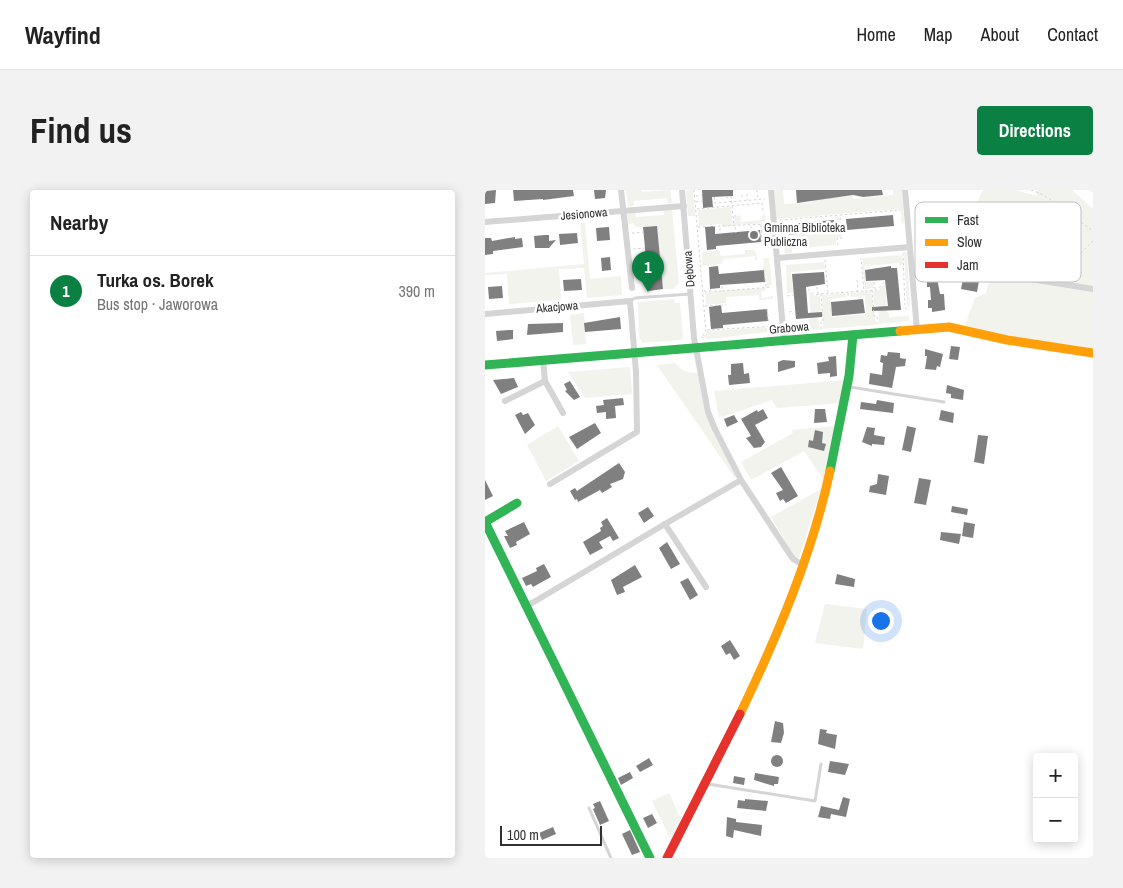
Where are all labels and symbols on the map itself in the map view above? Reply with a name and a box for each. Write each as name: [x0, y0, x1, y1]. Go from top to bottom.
legend: [915, 202, 1081, 282]
street label: Jesionowa: [560, 204, 609, 224]
text: Fast: [957, 211, 979, 229]
place label: Gminna Biblioteka Publiczna: [764, 220, 846, 250]
marker: Gminna Biblioteka Publiczna: [748, 229, 760, 241]
text: Slow: [957, 233, 983, 251]
street label: Dębowa: [679, 250, 699, 288]
pin: 1: [632, 251, 664, 292]
text: Jam: [957, 256, 979, 274]
street label: Akacjowa: [534, 297, 579, 317]
street label: Grabowa: [768, 318, 810, 338]
your location: [868, 608, 894, 634]
scale bar: [500, 823, 603, 846]

